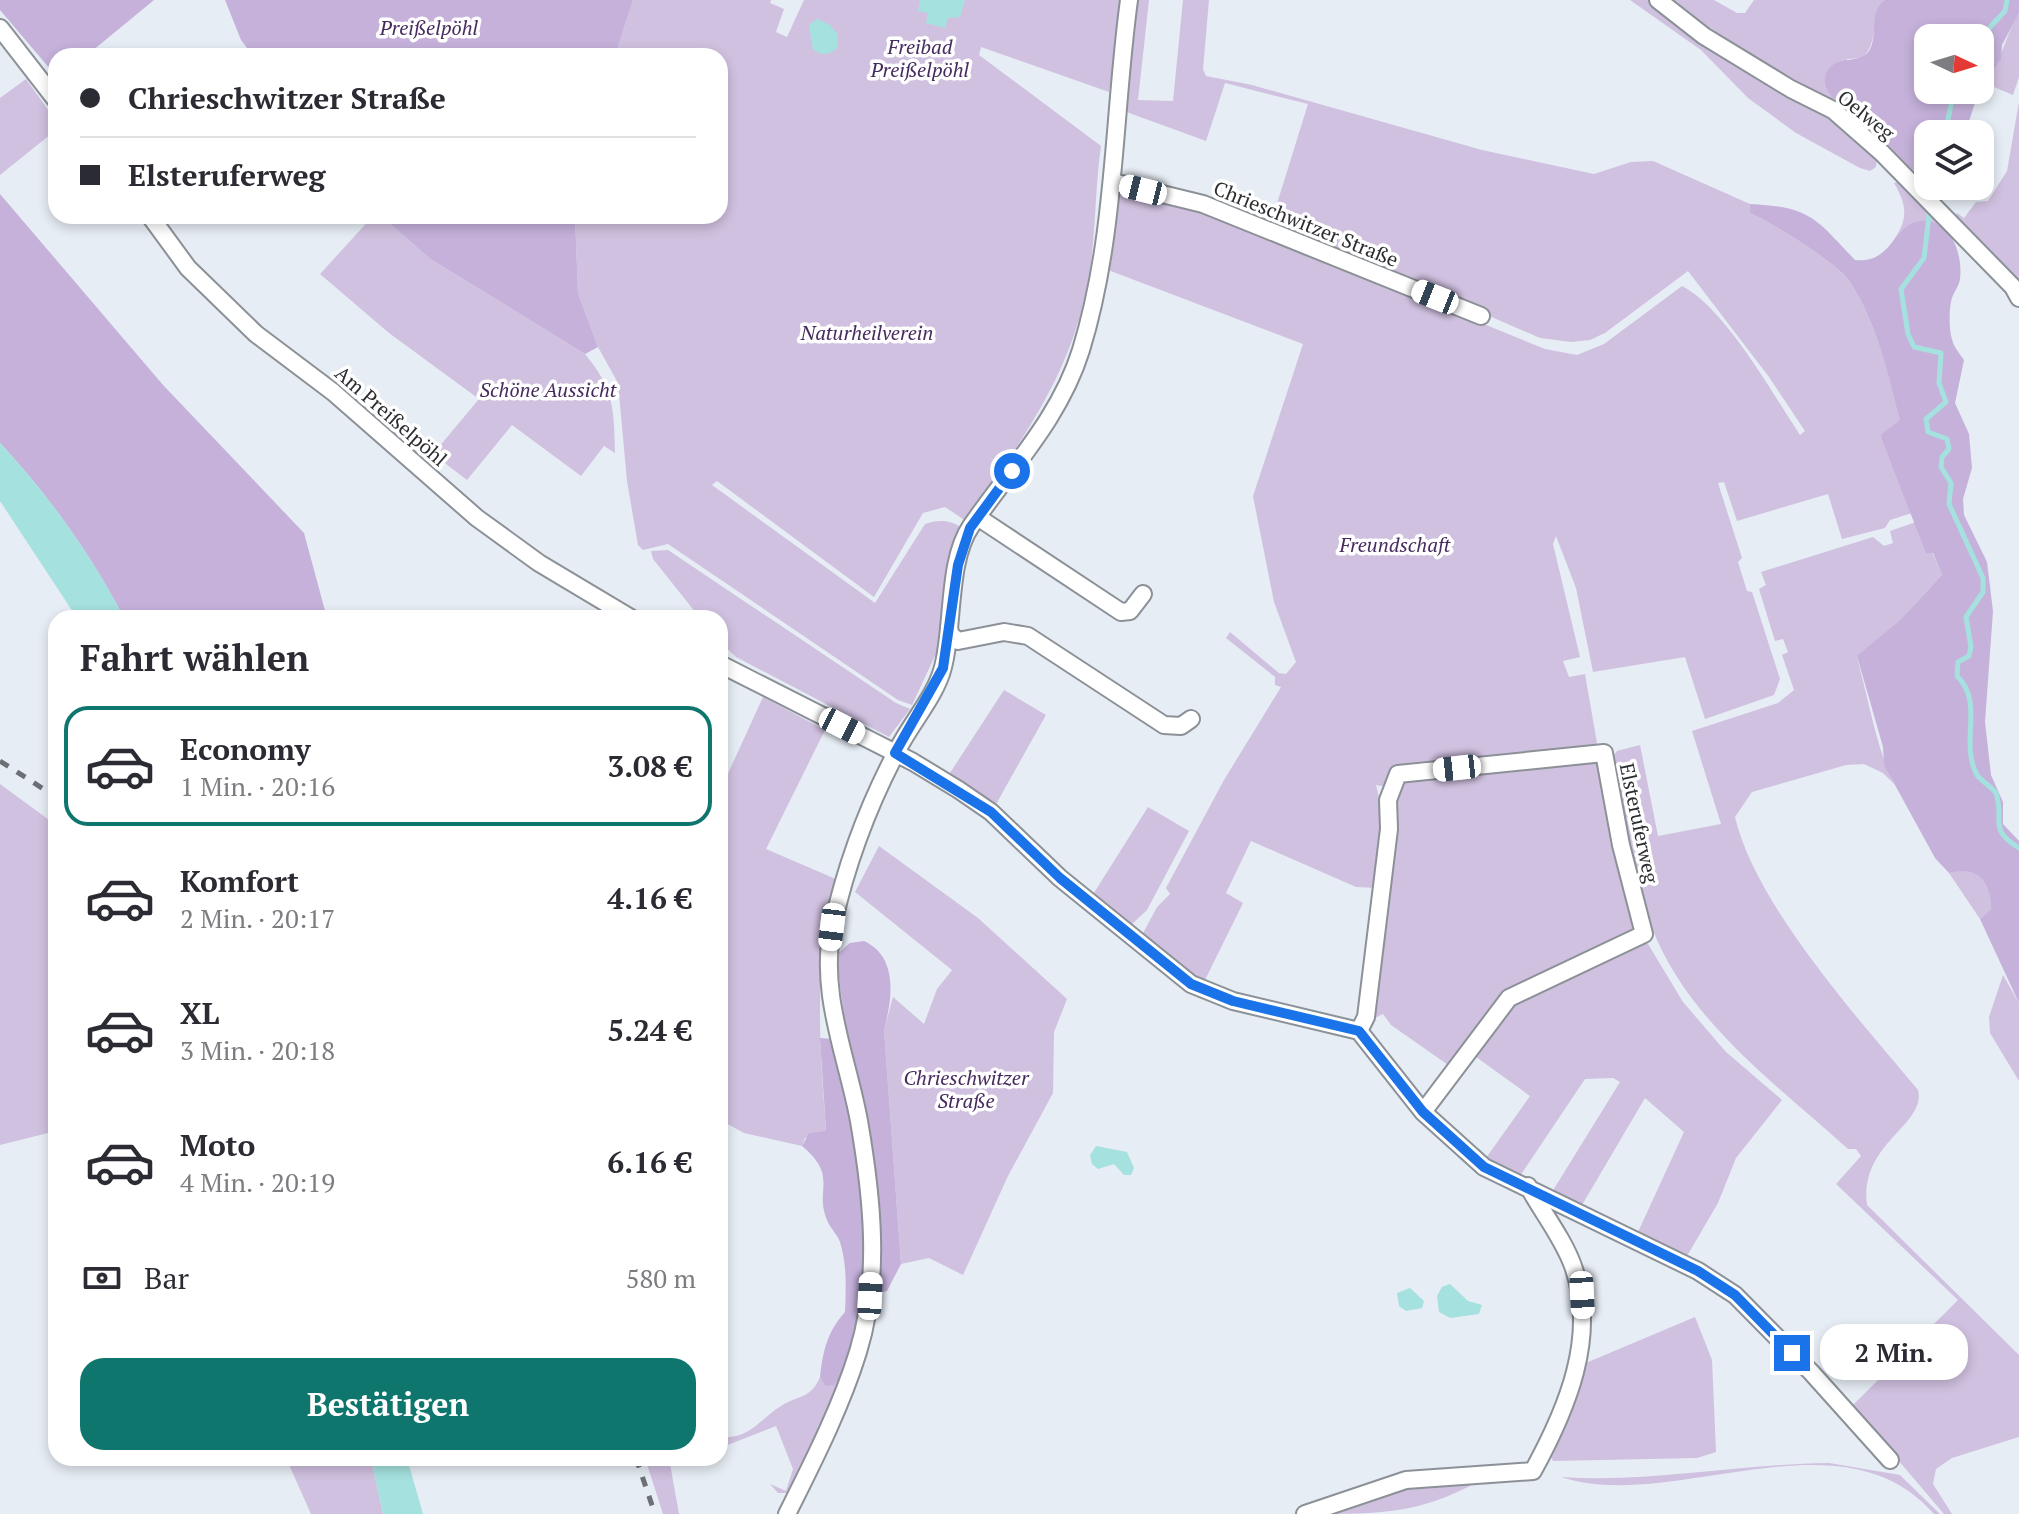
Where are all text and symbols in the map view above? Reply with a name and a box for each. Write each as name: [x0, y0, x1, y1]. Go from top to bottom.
park label: Preißelpöhl: [379, 14, 479, 41]
north arrow: [1914, 24, 1994, 104]
map controls: [1914, 24, 1994, 200]
park label: Freibad Preißelpöhl: [870, 33, 970, 83]
text: Chrieschwitzer Straße: [128, 78, 446, 118]
street label: Oelweg: [1832, 83, 1901, 146]
button: layers: [1914, 120, 1994, 200]
text: Elsteruferweg: [128, 155, 325, 195]
car: [1117, 173, 1169, 207]
street label: Chrieschwitzer Straße: [1210, 174, 1403, 273]
car: [1408, 277, 1462, 317]
park label: Naturheilverein: [800, 319, 933, 346]
street label: Am Preißelpöhl: [329, 359, 453, 472]
park label: Schöne Aussicht: [479, 376, 618, 403]
route start: [994, 453, 1030, 489]
park label: Freundschaft: [1338, 531, 1452, 558]
text: Fahrt wählen: [80, 634, 309, 681]
car: [815, 704, 869, 748]
text: Economy: [180, 729, 311, 769]
icon: car: [84, 730, 156, 802]
text: 3.08 €: [607, 746, 692, 786]
car: [1432, 754, 1482, 782]
street label: Elsteruferweg: [1614, 760, 1666, 886]
text: 1 Min. · 20:16: [180, 769, 335, 803]
text: Komfort: [180, 861, 299, 901]
icon: car: [84, 862, 156, 934]
text: 4.16 €: [607, 878, 692, 918]
text: 2 Min. · 20:17: [180, 901, 335, 935]
car: [817, 902, 847, 952]
text: XL: [180, 993, 219, 1033]
icon: car: [84, 994, 156, 1066]
text: 5.24 €: [607, 1010, 692, 1050]
text: 3 Min. · 20:18: [180, 1033, 335, 1067]
park label: Chrieschwitzer Straße: [903, 1064, 1030, 1114]
text: Moto: [180, 1125, 255, 1165]
icon: car: [84, 1126, 156, 1198]
text: 6.16 €: [607, 1142, 692, 1182]
text: 4 Min. · 20:19: [180, 1165, 335, 1199]
icon: cash: [80, 1256, 124, 1300]
text: Bar: [144, 1258, 189, 1298]
text: 580 m: [626, 1261, 696, 1295]
car: [1569, 1270, 1595, 1320]
car: [857, 1271, 883, 1321]
callout: 2 Min.: [1820, 1325, 1968, 1381]
route end: [1774, 1335, 1810, 1371]
text: 2 Min.: [1855, 1335, 1933, 1369]
button: Bestätigen: [80, 1358, 696, 1450]

